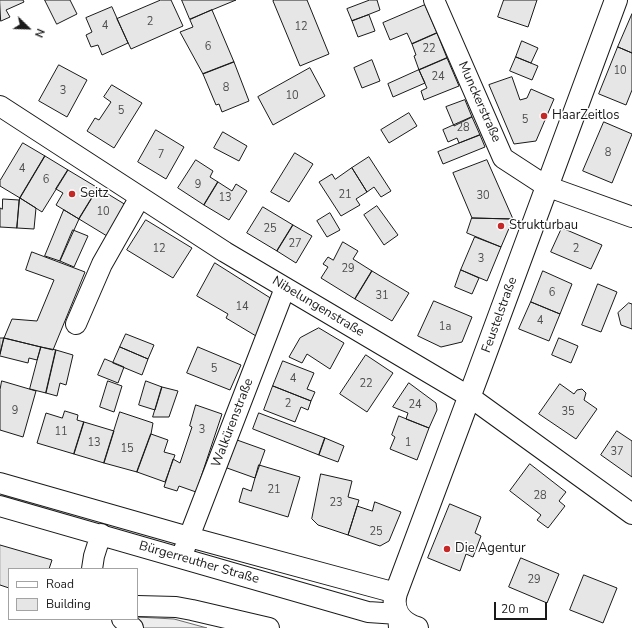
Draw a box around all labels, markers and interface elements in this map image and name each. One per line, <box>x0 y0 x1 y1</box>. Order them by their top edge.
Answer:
north arrow <box>8 8 48 48</box>
house number: 2 <box>147 15 153 29</box>
house number: 4 <box>102 19 108 33</box>
house number: 12 <box>294 20 308 34</box>
text: N <box>31 26 48 40</box>
house number: 6 <box>205 40 211 54</box>
house number: 22 <box>422 42 436 56</box>
street label: Munckerstraße <box>454 59 504 145</box>
house number: 10 <box>613 64 627 78</box>
house number: 24 <box>431 70 445 84</box>
house number: 8 <box>223 81 229 95</box>
house number: 3 <box>60 84 66 98</box>
house number: 10 <box>285 89 299 103</box>
house number: 5 <box>118 104 124 118</box>
place label: HaarZeitlos <box>552 108 620 124</box>
marker: HaarZeitlos <box>539 111 549 121</box>
house number: 5 <box>522 113 528 127</box>
house number: 28 <box>456 121 470 135</box>
house number: 8 <box>605 146 611 160</box>
house number: 7 <box>158 148 164 162</box>
house number: 4 <box>19 162 25 176</box>
house number: 6 <box>43 173 49 187</box>
house number: 9 <box>195 178 201 192</box>
place label: Seitz <box>80 186 109 202</box>
house number: 21 <box>338 188 352 202</box>
marker: Seitz <box>67 189 77 199</box>
house number: 30 <box>476 189 490 203</box>
house number: 13 <box>218 191 232 205</box>
house number: 10 <box>96 205 110 219</box>
place label: Strukturbau <box>509 218 578 234</box>
marker: Strukturbau <box>496 221 506 231</box>
house number: 25 <box>263 222 277 236</box>
house number: 27 <box>288 237 302 251</box>
house number: 12 <box>152 242 166 256</box>
house number: 2 <box>573 242 579 256</box>
house number: 3 <box>478 252 484 266</box>
house number: 29 <box>341 262 355 276</box>
street label: Nibelungenstraße <box>269 273 367 341</box>
street label: Feustelstraße <box>479 275 521 355</box>
house number: 6 <box>549 286 555 300</box>
house number: 31 <box>375 289 389 303</box>
house number: 14 <box>235 300 249 314</box>
house number: 4 <box>537 314 543 328</box>
house number: 1a <box>439 320 451 334</box>
house number: 5 <box>211 362 217 376</box>
house number: 4 <box>290 372 296 386</box>
street label: Walkürenstraße <box>209 376 257 470</box>
house number: 22 <box>359 377 373 391</box>
house number: 2 <box>285 397 291 411</box>
house number: 24 <box>408 398 422 412</box>
house number: 9 <box>12 404 18 418</box>
house number: 35 <box>561 405 575 419</box>
house number: 3 <box>199 423 205 437</box>
house number: 11 <box>54 425 68 439</box>
house number: 13 <box>87 436 101 450</box>
house number: 1 <box>405 436 411 450</box>
house number: 15 <box>120 442 134 456</box>
house number: 37 <box>610 445 624 459</box>
house number: 21 <box>267 483 281 497</box>
house number: 28 <box>533 489 547 503</box>
house number: 23 <box>329 496 343 510</box>
house number: 25 <box>369 525 383 539</box>
street label: Bürgerreuther Straße <box>137 538 261 588</box>
place label: Die Agentur <box>455 541 526 557</box>
marker: Die Agentur <box>442 544 452 554</box>
legend <box>8 568 138 620</box>
house number: 29 <box>527 573 541 587</box>
text: Road <box>46 576 74 592</box>
scale bar <box>496 594 549 620</box>
text: Building <box>46 596 91 612</box>
text: 20 m <box>501 601 529 617</box>

